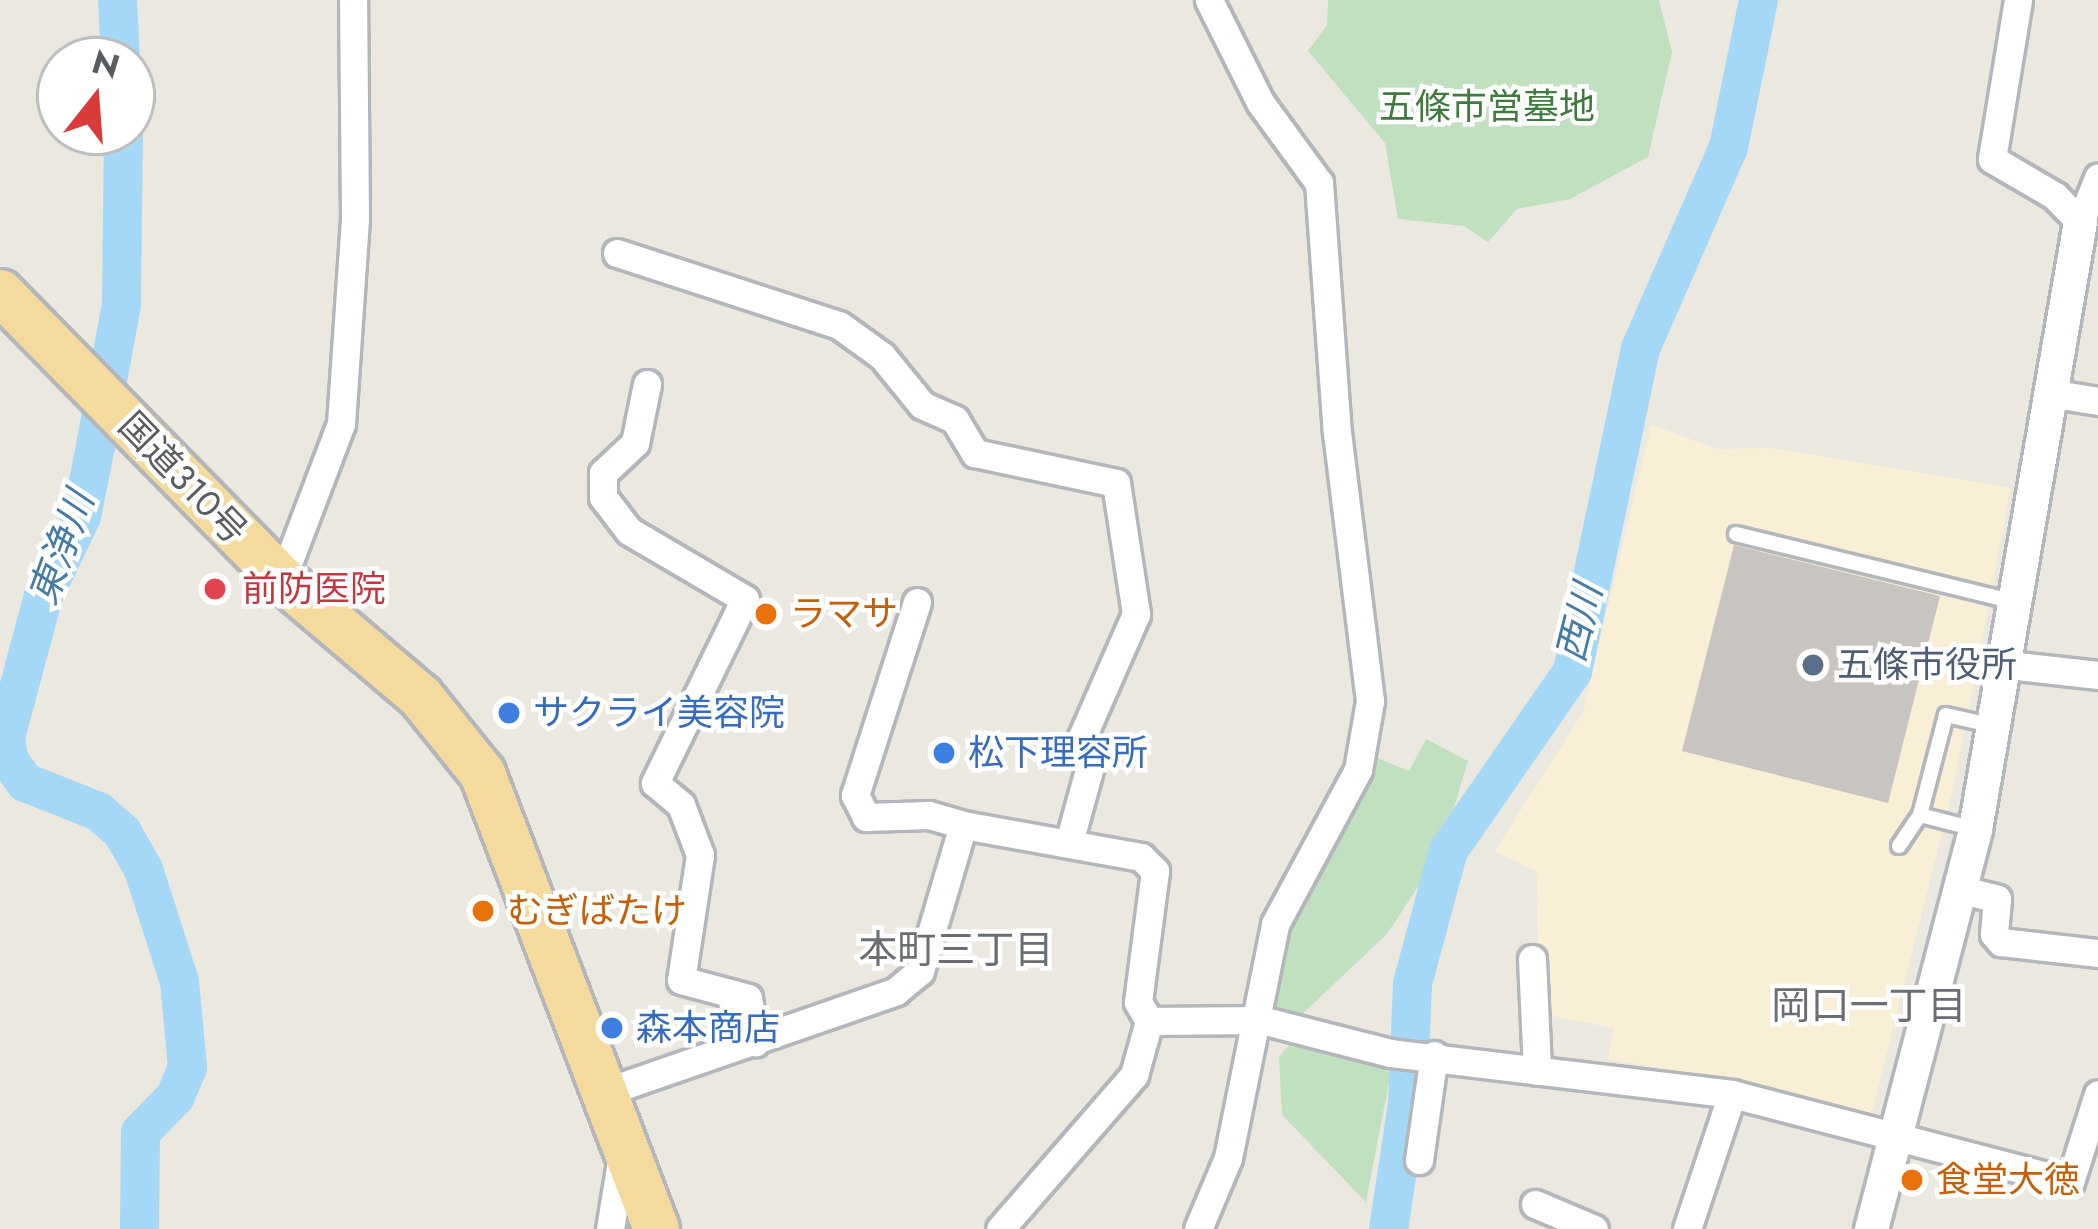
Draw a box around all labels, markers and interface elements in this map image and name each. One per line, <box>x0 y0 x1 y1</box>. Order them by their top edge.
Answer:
north arrow <box>36 36 156 156</box>
text: N <box>86 38 125 90</box>
park label: 五條市営墓地 <box>1379 85 1595 129</box>
street label: 国道310号 <box>110 403 256 553</box>
water label: 東浄川 <box>20 485 104 611</box>
place label: 前防医院 <box>242 567 386 611</box>
marker: 前防医院 <box>199 573 231 605</box>
water label: 西川 <box>1548 579 1612 667</box>
place label: ラマサ <box>790 592 898 636</box>
marker: ラマサ <box>753 601 779 627</box>
place label: 五條市役所 <box>1837 643 2017 687</box>
marker: 五條市役所 <box>1800 652 1826 678</box>
place label: サクライ美容院 <box>533 691 785 735</box>
marker: サクライ美容院 <box>496 700 522 726</box>
place label: 松下理容所 <box>968 731 1148 775</box>
marker: 松下理容所 <box>931 740 957 766</box>
place label: むぎばたけ <box>507 889 687 933</box>
marker: むぎばたけ <box>470 898 496 924</box>
district label: 本町三丁目 <box>859 927 1053 973</box>
district label: 岡口一丁目 <box>1772 983 1966 1029</box>
place label: 森本商店 <box>636 1006 780 1050</box>
marker: 森本商店 <box>599 1015 625 1041</box>
place label: 食堂大徳 <box>1936 1158 2080 1202</box>
marker: 食堂大徳 <box>1899 1167 1925 1193</box>

